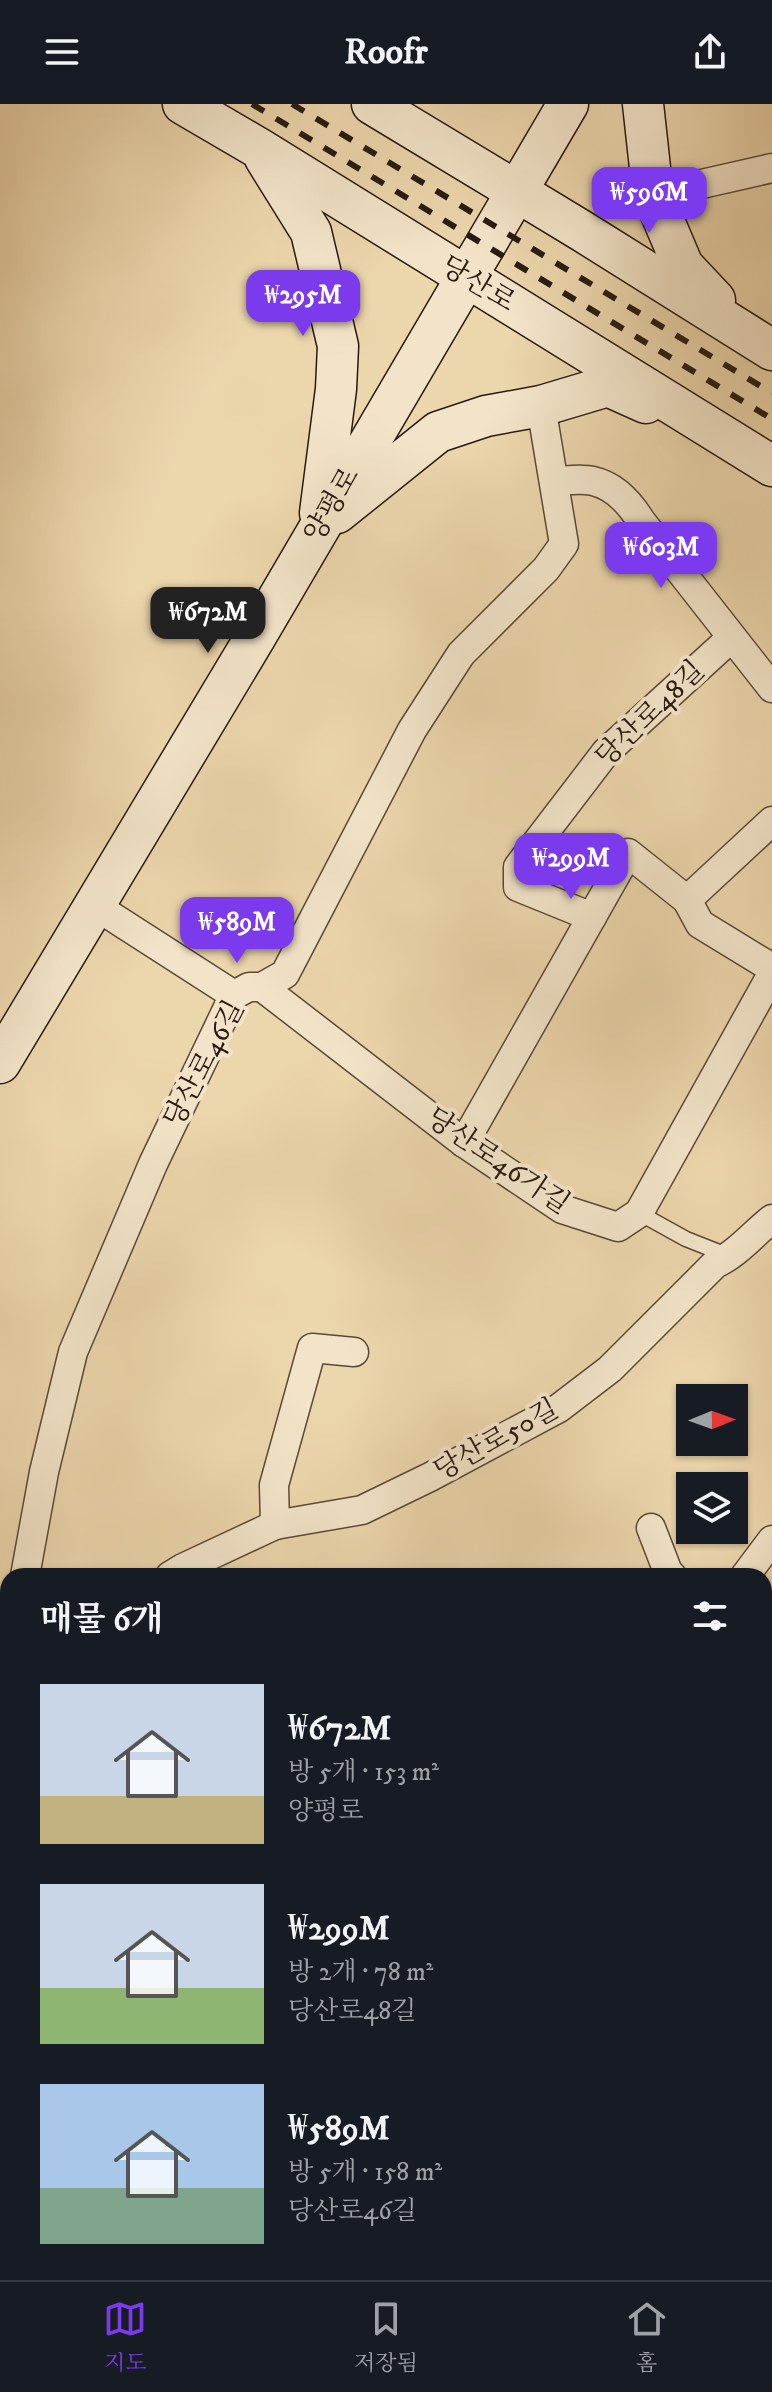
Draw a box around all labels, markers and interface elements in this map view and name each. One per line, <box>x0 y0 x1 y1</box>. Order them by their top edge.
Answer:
icon: menu <box>40 30 84 74</box>
text: Roofr <box>344 30 428 75</box>
icon: share <box>688 30 732 74</box>
pin: ₩596M <box>593 167 705 235</box>
text: ₩596M <box>610 176 688 209</box>
street label: 당산로 <box>434 248 522 320</box>
pin: ₩295M <box>247 270 359 338</box>
text: ₩295M <box>264 279 342 312</box>
street label: 양평로 <box>297 461 367 549</box>
pin: ₩603M <box>605 522 717 590</box>
text: ₩603M <box>623 531 699 564</box>
pin: ₩672M <box>152 587 264 655</box>
text: ₩672M <box>168 596 248 629</box>
street label: 당산로48길 <box>588 653 712 775</box>
pin: ₩299M <box>515 833 627 901</box>
text: ₩299M <box>532 842 610 875</box>
pin: ₩589M <box>181 897 293 965</box>
text: ₩589M <box>198 906 276 939</box>
street label: 당산로46길 <box>156 994 252 1134</box>
street label: 당산로46가길 <box>419 1100 577 1222</box>
north arrow <box>676 1384 748 1456</box>
map controls <box>676 1384 748 1544</box>
street label: 당산로50길 <box>428 1391 564 1489</box>
button: layers <box>676 1472 748 1544</box>
icon: filters <box>688 1594 732 1638</box>
text: 매물 6개 <box>40 1599 164 1641</box>
text: ₩672M <box>288 1708 391 1750</box>
icon: home <box>104 1716 200 1812</box>
text: 방 5개 · 153 m² <box>288 1756 439 1789</box>
text: 양평로 <box>288 1795 363 1828</box>
text: ₩299M <box>288 1908 390 1950</box>
icon: home <box>104 1916 200 2012</box>
text: 방 2개 · 78 m² <box>288 1956 433 1989</box>
text: 당산로48길 <box>288 1995 416 2028</box>
text: ₩589M <box>288 2108 390 2150</box>
icon: home <box>104 2116 200 2212</box>
text: 방 5개 · 158 m² <box>288 2156 442 2189</box>
text: 당산로46길 <box>288 2195 417 2228</box>
tab: 지도 <box>103 2297 147 2377</box>
tab: 저장됨 <box>354 2297 418 2377</box>
tab: 홈 <box>625 2297 669 2377</box>

